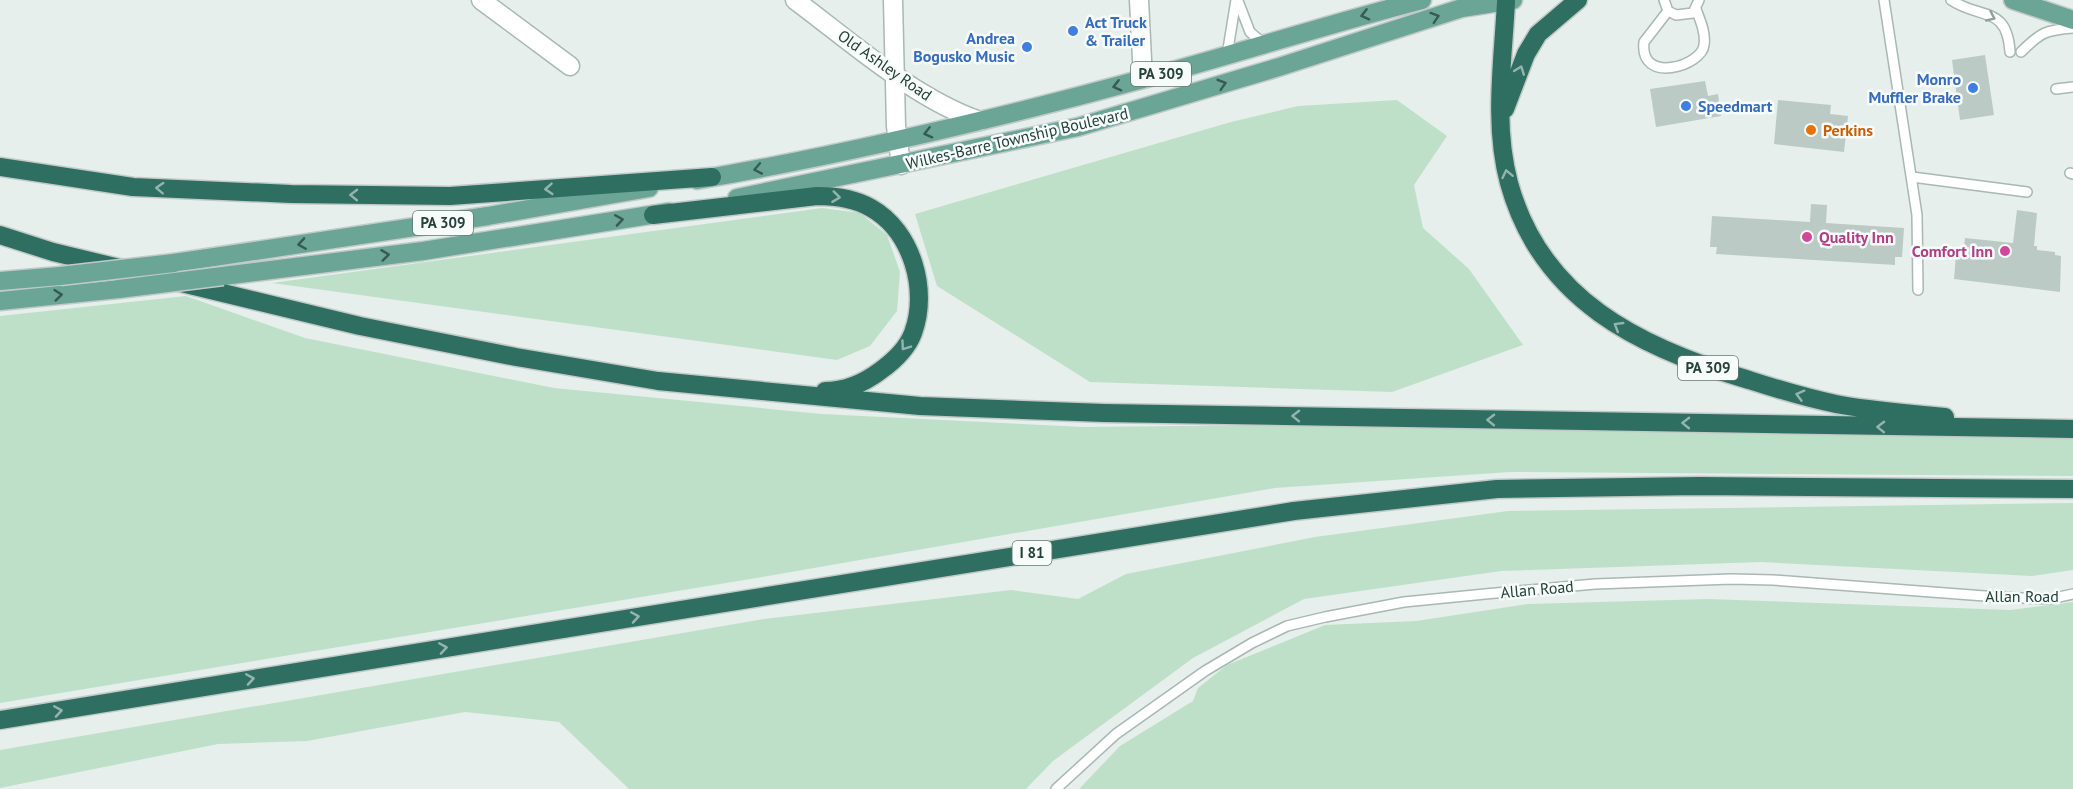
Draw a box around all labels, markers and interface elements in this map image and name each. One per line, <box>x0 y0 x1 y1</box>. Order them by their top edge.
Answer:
one-way arrow <box>1360 7 1370 20</box>
one-way arrow <box>1985 9 1996 21</box>
place label: Act Truck & Trailer <box>1085 12 1147 50</box>
one-way arrow <box>1429 12 1439 24</box>
marker: Act Truck & Trailer <box>1066 24 1080 38</box>
street label: Old Ashley Road <box>834 25 936 105</box>
place label: Andrea Bogusko Music <box>913 28 1015 66</box>
marker: Andrea Bogusko Music <box>1020 40 1034 54</box>
road number: PA 309 <box>1131 62 1191 86</box>
one-way arrow <box>1513 65 1525 76</box>
place label: Monro Muffler Brake <box>1868 69 1961 107</box>
one-way arrow <box>1112 79 1123 91</box>
one-way arrow <box>1216 79 1227 91</box>
marker: Monro Muffler Brake <box>1966 81 1980 95</box>
place label: Speedmart <box>1698 96 1773 116</box>
marker: Speedmart <box>1679 99 1693 113</box>
street label: Wilkes-Barre Township Boulevard <box>904 103 1130 173</box>
place label: Perkins <box>1823 120 1873 140</box>
marker: Perkins <box>1804 123 1818 137</box>
one-way arrow <box>923 126 933 139</box>
one-way arrow <box>754 162 764 175</box>
one-way arrow <box>1501 169 1514 179</box>
one-way arrow <box>155 181 164 194</box>
one-way arrow <box>545 182 554 195</box>
one-way arrow <box>350 189 359 201</box>
one-way arrow <box>831 191 840 203</box>
road number: PA 309 <box>413 211 473 235</box>
one-way arrow <box>615 215 624 227</box>
place label: Quality Inn <box>1819 227 1894 247</box>
marker: Quality Inn <box>1800 230 1814 244</box>
one-way arrow <box>298 238 307 250</box>
place label: Comfort Inn <box>1912 241 1993 261</box>
marker: Comfort Inn <box>1998 244 2012 258</box>
one-way arrow <box>380 250 390 262</box>
one-way arrow <box>54 289 63 302</box>
one-way arrow <box>1614 322 1624 334</box>
one-way arrow <box>901 340 912 351</box>
road number: PA 309 <box>1678 356 1738 380</box>
one-way arrow <box>1795 389 1805 402</box>
one-way arrow <box>1292 410 1301 422</box>
one-way arrow <box>1487 413 1496 426</box>
one-way arrow <box>1682 417 1691 429</box>
one-way arrow <box>1877 420 1886 433</box>
road number: I 81 <box>1012 541 1052 565</box>
street label: Allan Road <box>1499 576 1575 602</box>
street label: Allan Road <box>1985 586 2059 606</box>
one-way arrow <box>630 611 640 624</box>
one-way arrow <box>437 642 447 655</box>
one-way arrow <box>246 674 255 686</box>
one-way arrow <box>53 705 62 717</box>

